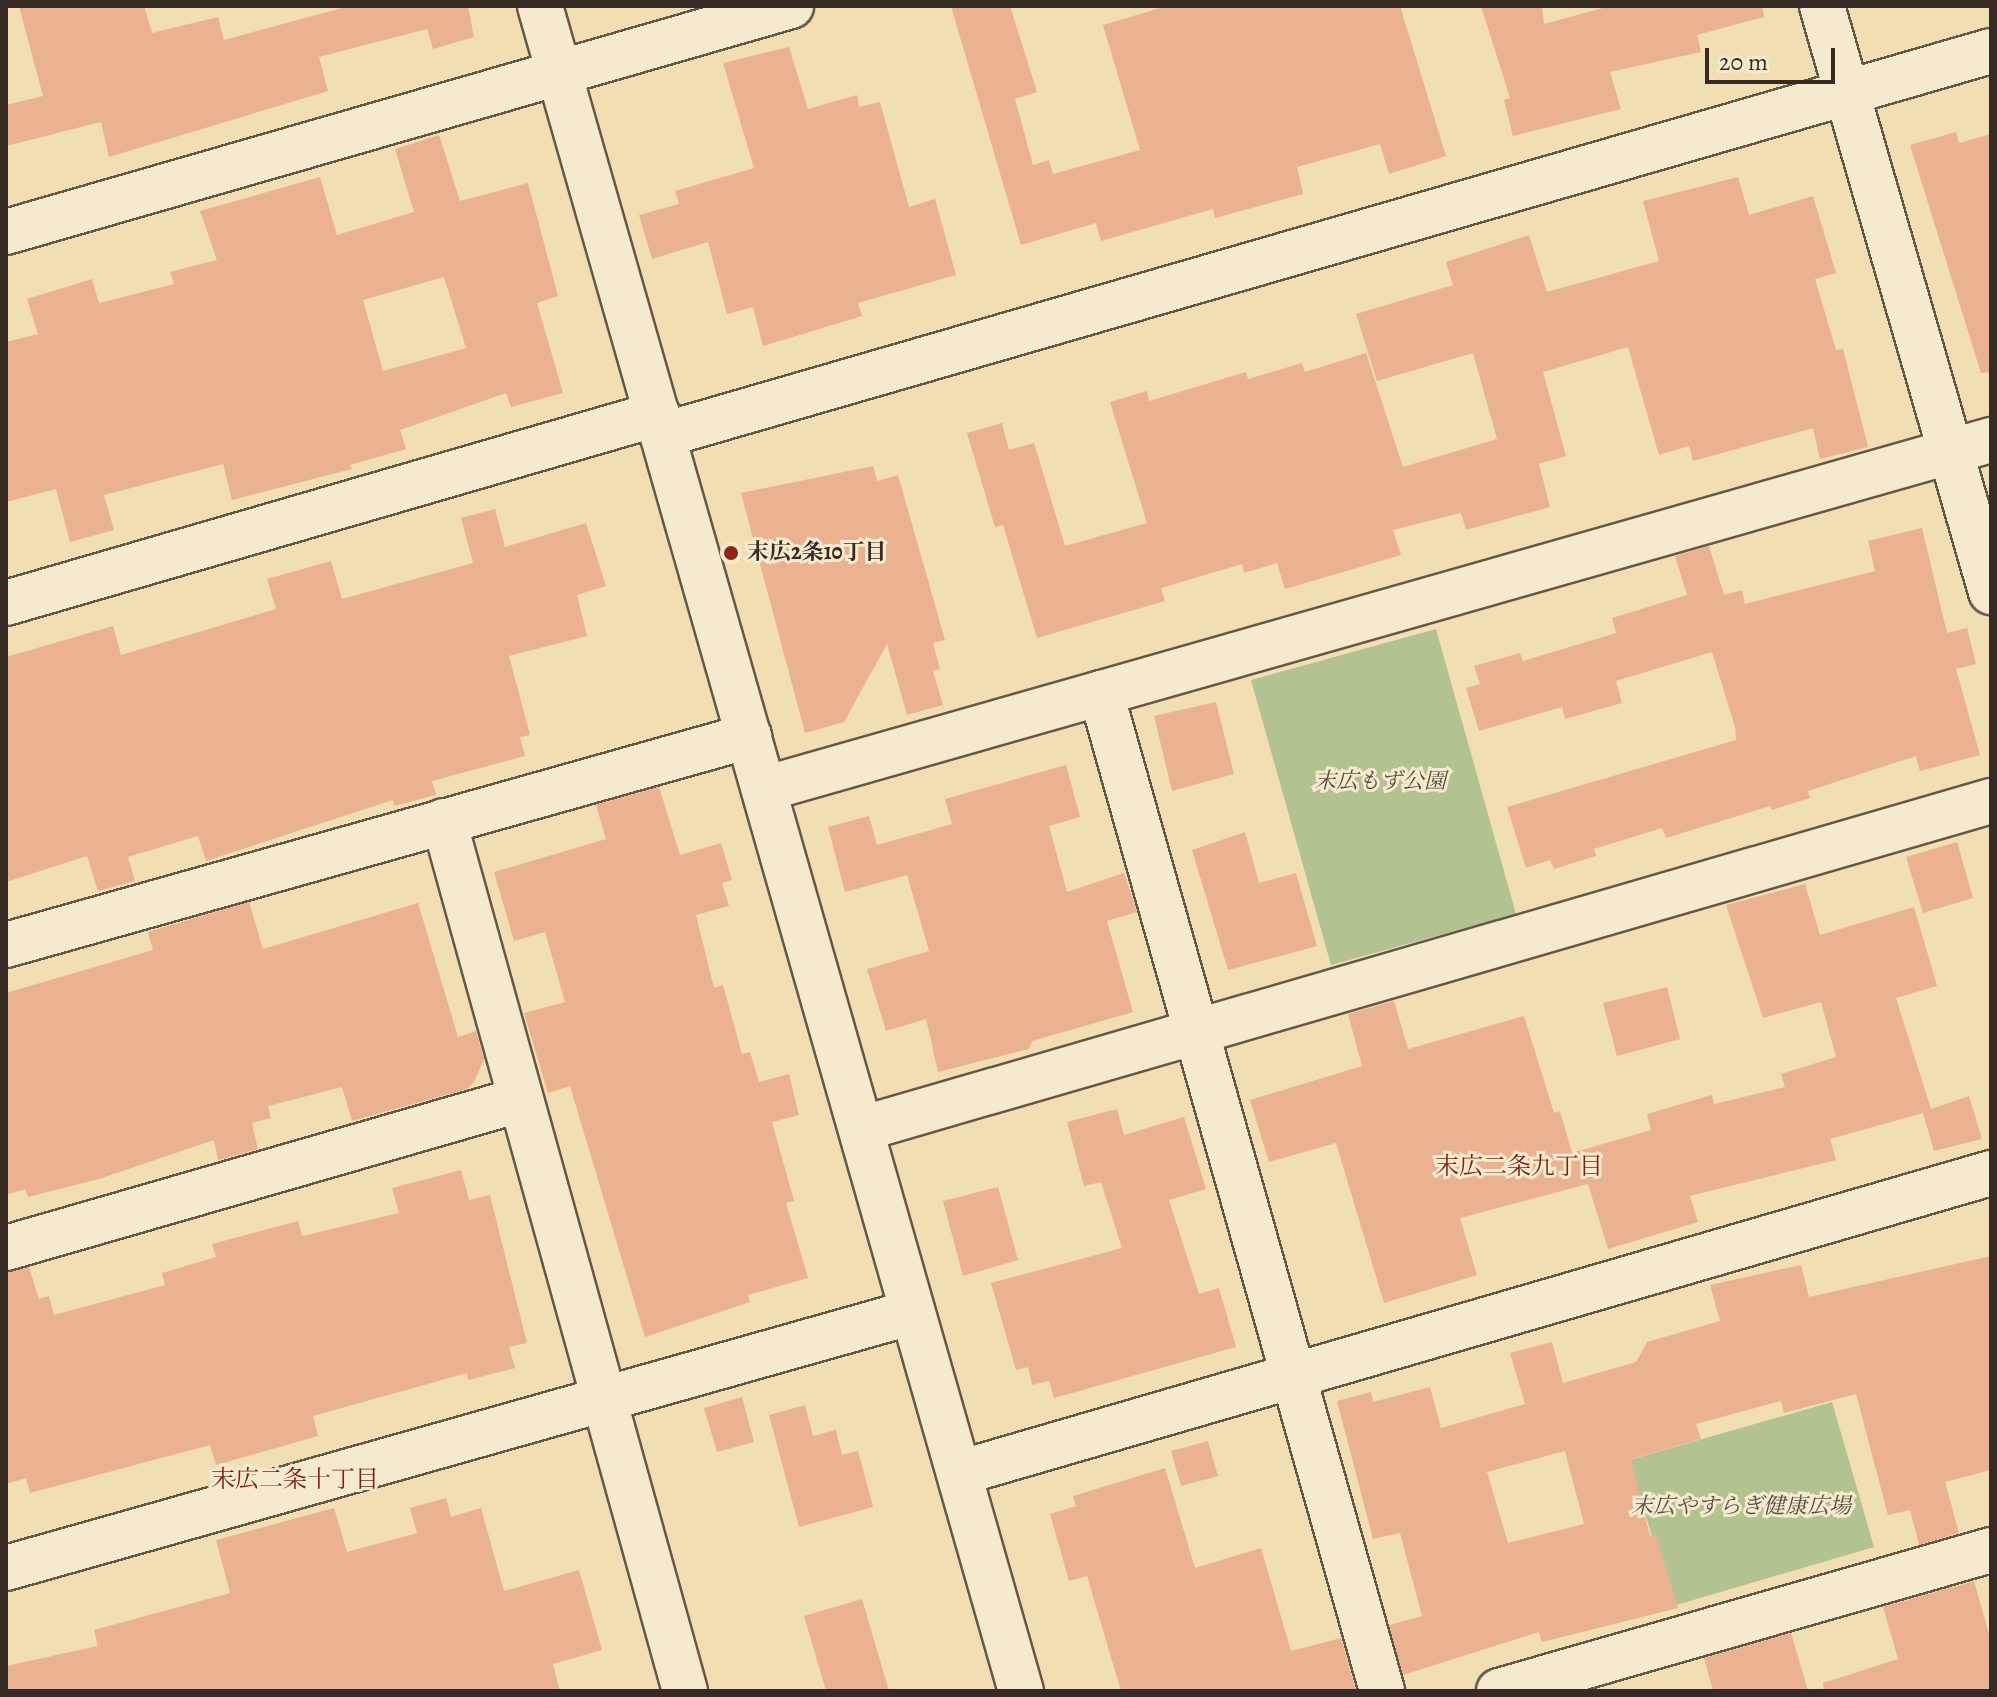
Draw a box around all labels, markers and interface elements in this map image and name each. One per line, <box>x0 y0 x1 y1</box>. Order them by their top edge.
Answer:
scale bar <box>1709 32 1839 82</box>
text: 20 m <box>1719 46 1768 78</box>
place label: 末広2条10丁目 <box>747 540 887 566</box>
marker: 末広2条10丁目 <box>722 544 740 562</box>
park label: 末広もず公園 <box>1314 769 1446 795</box>
district label: 末広二条九丁目 <box>1435 1153 1603 1181</box>
district label: 末広二条十丁目 <box>211 1466 379 1494</box>
park label: 末広やすらぎ健康広場 <box>1631 1494 1851 1520</box>

